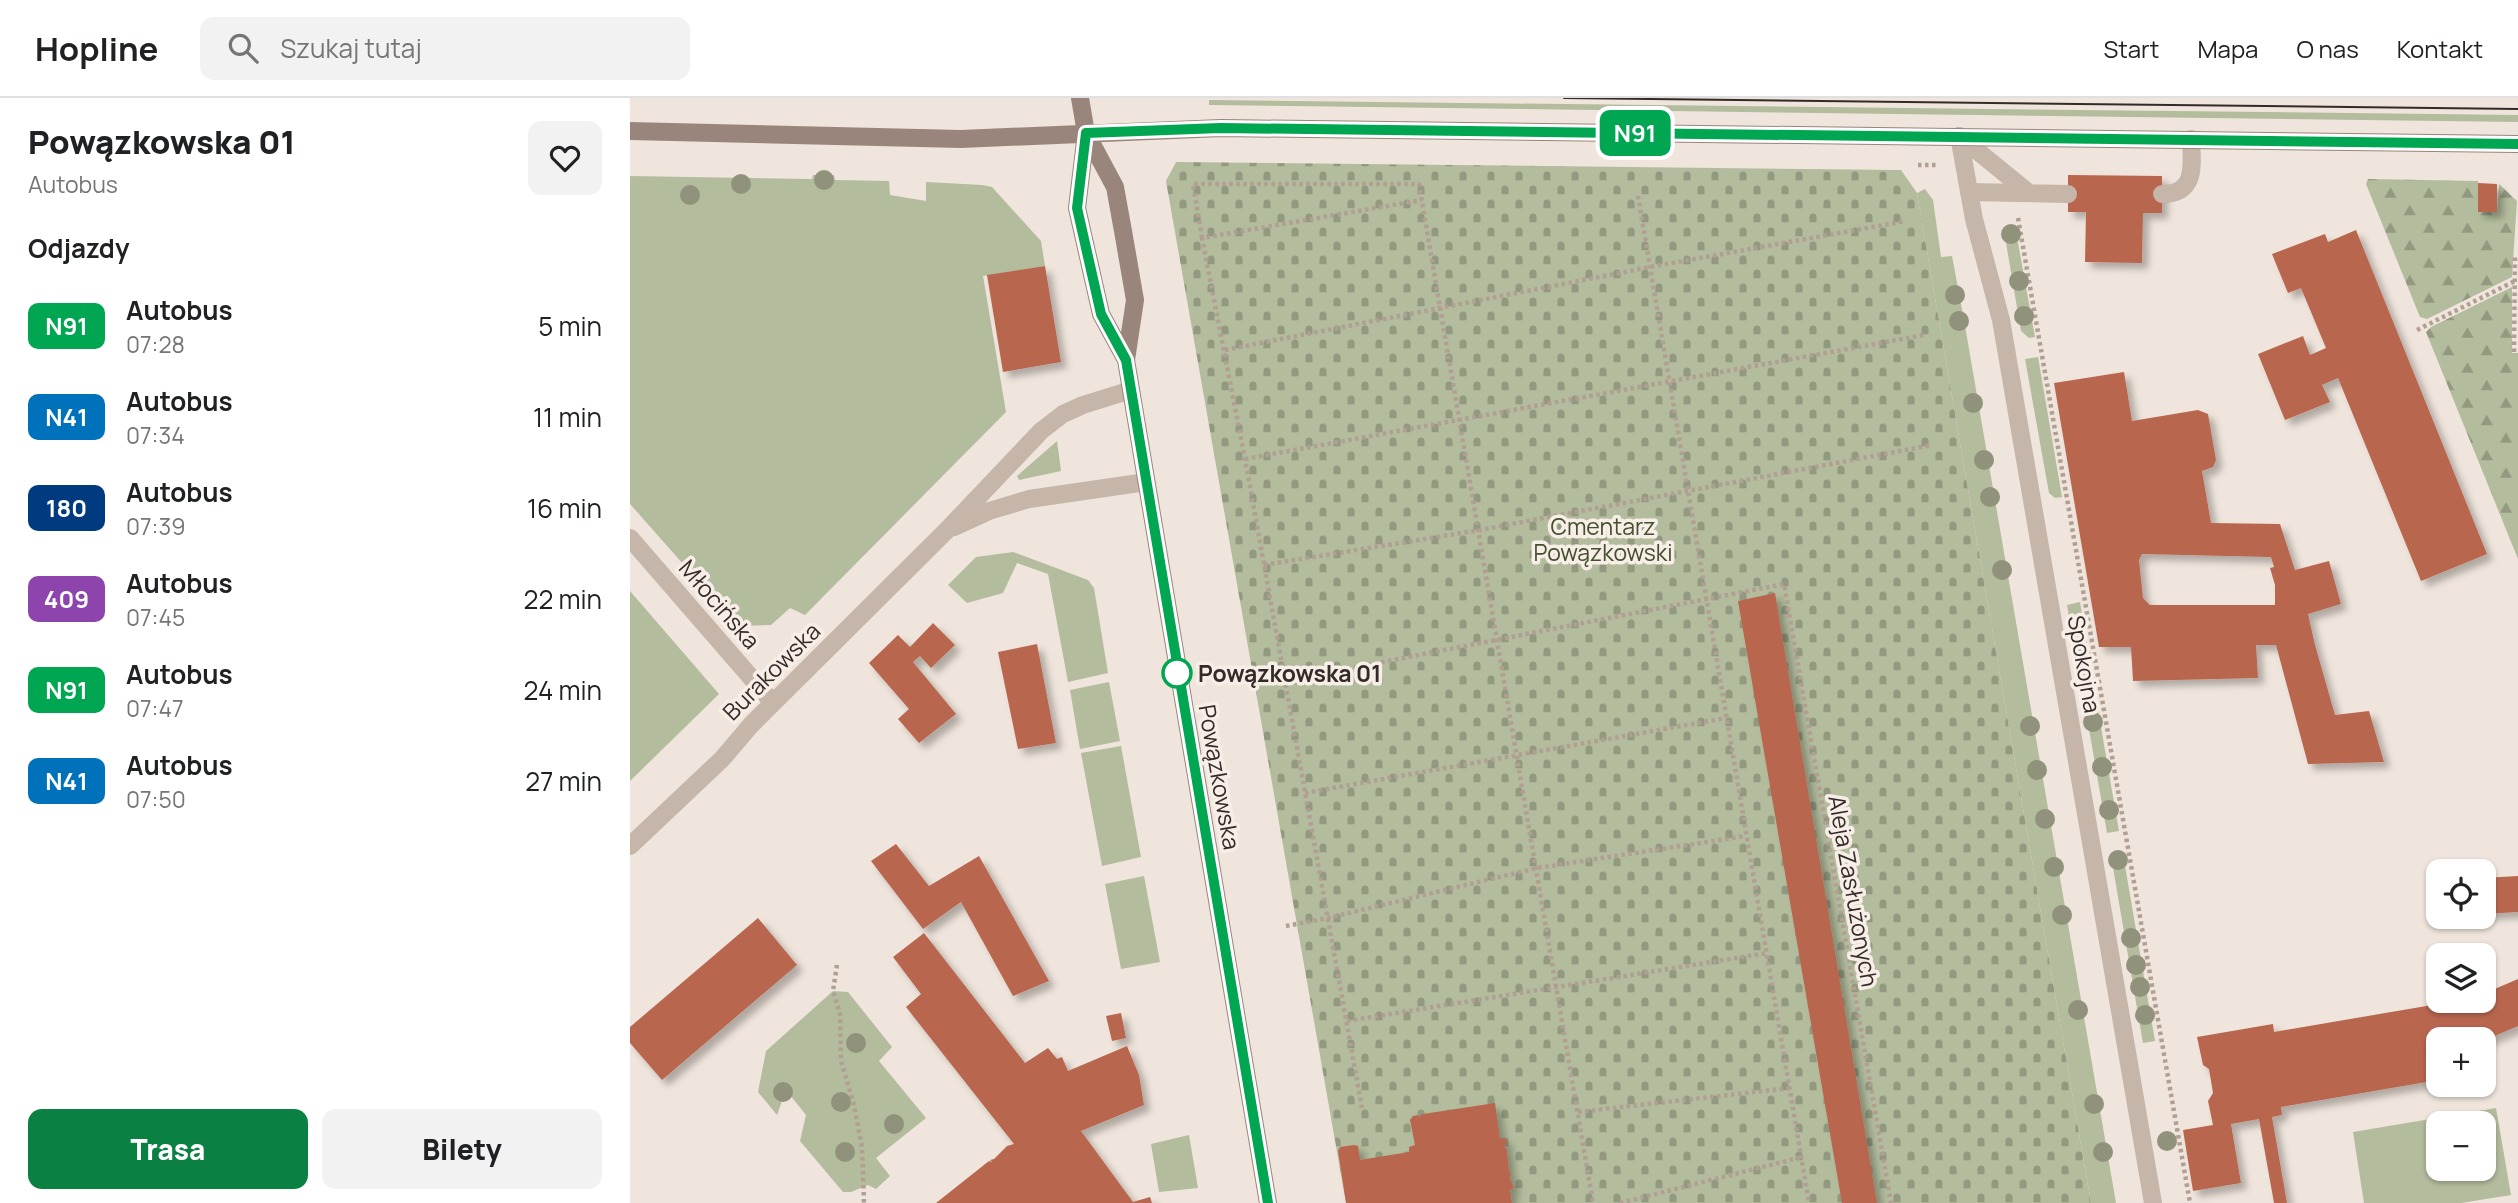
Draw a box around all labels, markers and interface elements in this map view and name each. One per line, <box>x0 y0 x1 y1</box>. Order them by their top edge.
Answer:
search box <box>200 17 690 80</box>
text: Hopline <box>35 26 158 71</box>
icon: search <box>224 29 262 67</box>
text: Szukaj tutaj <box>280 30 422 66</box>
text: Start <box>2103 32 2159 65</box>
text: Mapa <box>2197 32 2258 65</box>
text: O nas <box>2296 32 2359 65</box>
text: Kontakt <box>2397 32 2483 65</box>
line badge: N91 <box>1595 110 1675 156</box>
text: N91 <box>1614 116 1656 149</box>
text: Powązkowska 01 <box>28 119 295 164</box>
button: heart <box>528 121 602 195</box>
text: Autobus <box>28 168 118 200</box>
text: Odjazdy <box>28 230 129 266</box>
text: Autobus <box>126 292 233 328</box>
text: 5 min <box>538 308 602 344</box>
text: N91 <box>45 309 88 342</box>
text: 07:28 <box>126 328 185 360</box>
text: Autobus <box>126 383 233 419</box>
text: 11 min <box>533 399 602 435</box>
text: N41 <box>45 400 88 433</box>
text: 07:34 <box>126 419 185 451</box>
text: Autobus <box>126 474 233 510</box>
text: 16 min <box>527 490 602 526</box>
text: 180 <box>46 491 87 524</box>
text: 07:39 <box>126 510 185 542</box>
park label: Cmentarz Powązkowski <box>1533 510 1673 568</box>
street label: Młocińska <box>672 552 768 656</box>
text: Autobus <box>126 565 233 601</box>
text: 22 min <box>524 581 602 617</box>
text: 409 <box>44 582 89 615</box>
text: 07:45 <box>126 601 185 633</box>
street label: Spokojna <box>2061 613 2109 715</box>
street label: Burakowska <box>715 615 827 727</box>
text: Autobus <box>126 656 233 692</box>
place label: Powązkowska 01 <box>1198 657 1381 689</box>
marker: Powązkowska 01 <box>1162 658 1192 688</box>
text: 24 min <box>524 672 602 708</box>
text: N91 <box>45 673 88 706</box>
text: 07:47 <box>126 692 184 724</box>
street label: Powązkowska <box>1192 702 1248 852</box>
text: Autobus <box>126 747 233 783</box>
text: 27 min <box>525 763 602 799</box>
text: N41 <box>45 764 88 797</box>
text: 07:50 <box>126 783 186 815</box>
street label: Aleja Zasłużonych <box>1821 793 1887 989</box>
map controls <box>2426 859 2496 1181</box>
button: locate <box>2426 859 2496 929</box>
button: layers <box>2426 943 2496 1013</box>
button: + <box>2426 1027 2496 1097</box>
button: Trasa <box>28 1109 308 1189</box>
button: Bilety <box>322 1109 602 1189</box>
button: − <box>2426 1111 2496 1181</box>

